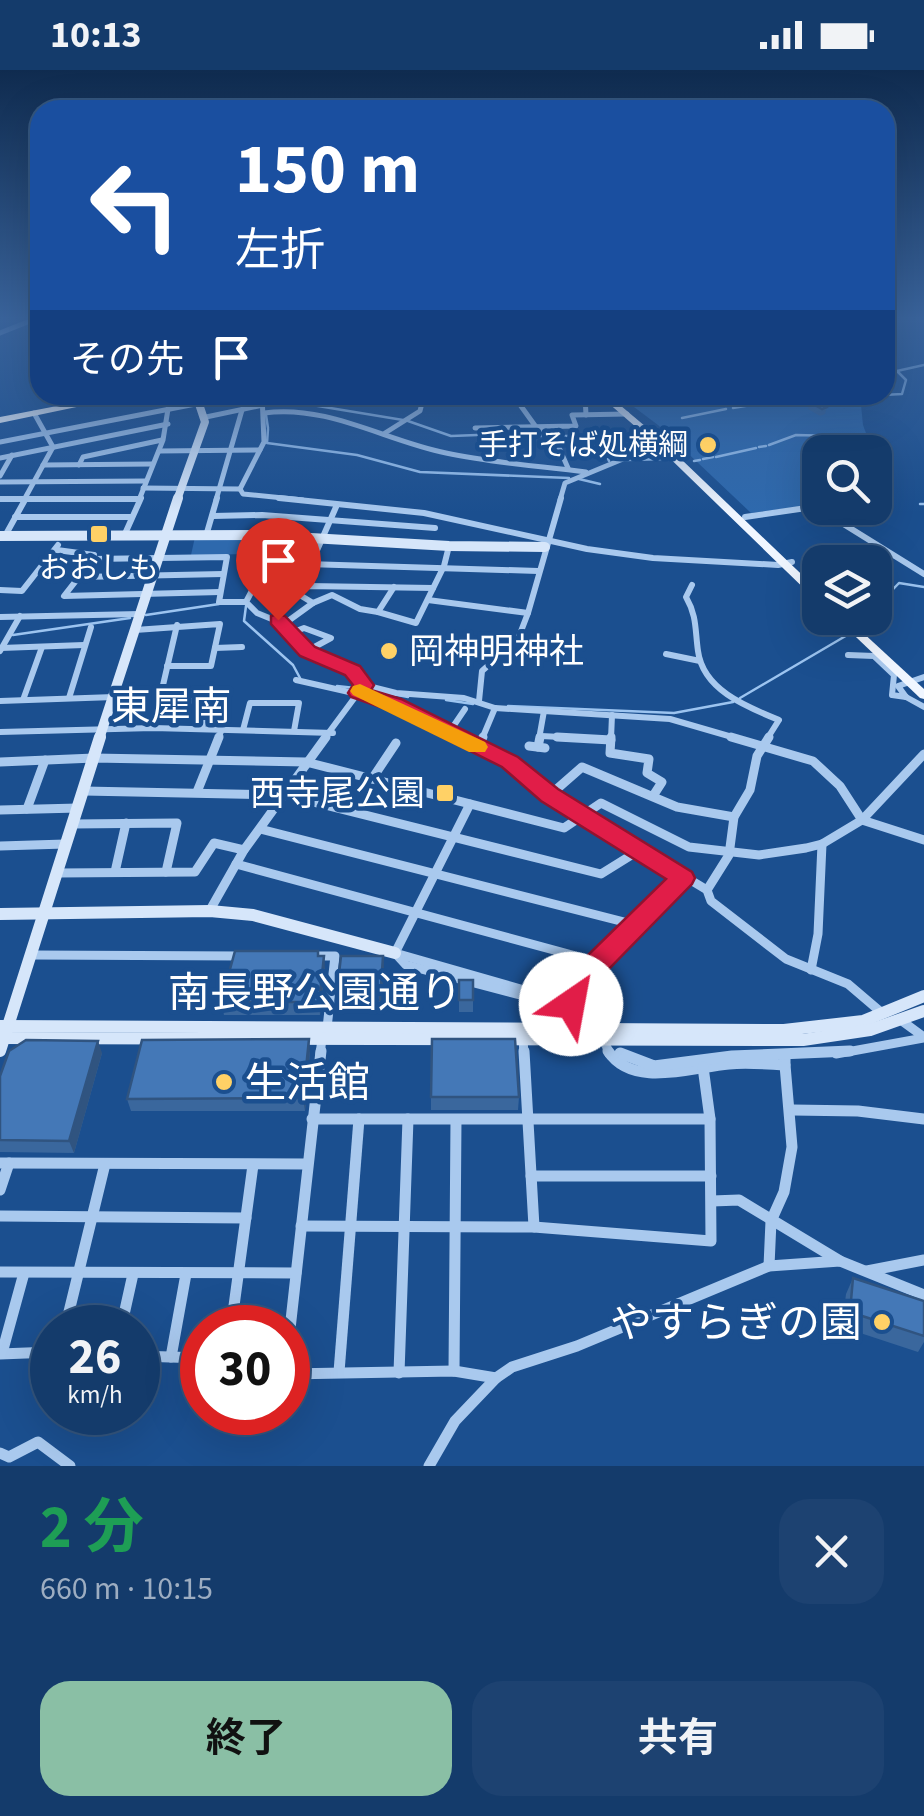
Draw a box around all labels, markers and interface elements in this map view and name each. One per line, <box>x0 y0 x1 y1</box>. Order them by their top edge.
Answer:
text: 10:13 <box>50 8 142 62</box>
text: 150 m <box>235 120 420 220</box>
icon: left <box>70 140 200 270</box>
text: 左折 <box>235 219 325 283</box>
icon: arrive <box>204 330 259 385</box>
text: その先 <box>70 333 184 387</box>
place label: 手打そば処横綱 <box>478 424 688 467</box>
marker: 手打そば処横綱 <box>697 434 719 456</box>
map controls <box>802 435 892 635</box>
button: search <box>802 435 892 525</box>
pin <box>236 518 321 621</box>
marker: おおしも <box>88 523 110 545</box>
icon: arrive <box>251 533 306 588</box>
button: layers <box>802 545 892 635</box>
place label: おおしも <box>39 547 159 590</box>
place label: 岡神明神社 <box>409 627 584 677</box>
marker: 岡神明神社 <box>378 640 400 662</box>
district label: 東犀南 <box>111 679 231 736</box>
place label: 西寺尾公園 <box>250 769 425 819</box>
marker: 西寺尾公園 <box>434 782 456 804</box>
position arrow <box>519 952 623 1056</box>
street label: 南長野公園通り <box>168 964 462 1024</box>
place label: 生活館 <box>244 1054 370 1114</box>
marker: 生活館 <box>213 1071 235 1093</box>
place label: やすらぎの園 <box>610 1294 862 1354</box>
speed limit sign: 30 <box>180 1305 310 1435</box>
marker: やすらぎの園 <box>871 1311 893 1333</box>
text: 26 <box>69 1322 121 1393</box>
text: km/h <box>67 1377 123 1413</box>
text: 2 分 <box>40 1486 144 1571</box>
button: close <box>779 1499 884 1604</box>
text: 660 m · 10:15 <box>40 1566 213 1612</box>
button: 終了 <box>40 1681 452 1796</box>
button: 共有 <box>472 1681 884 1796</box>

